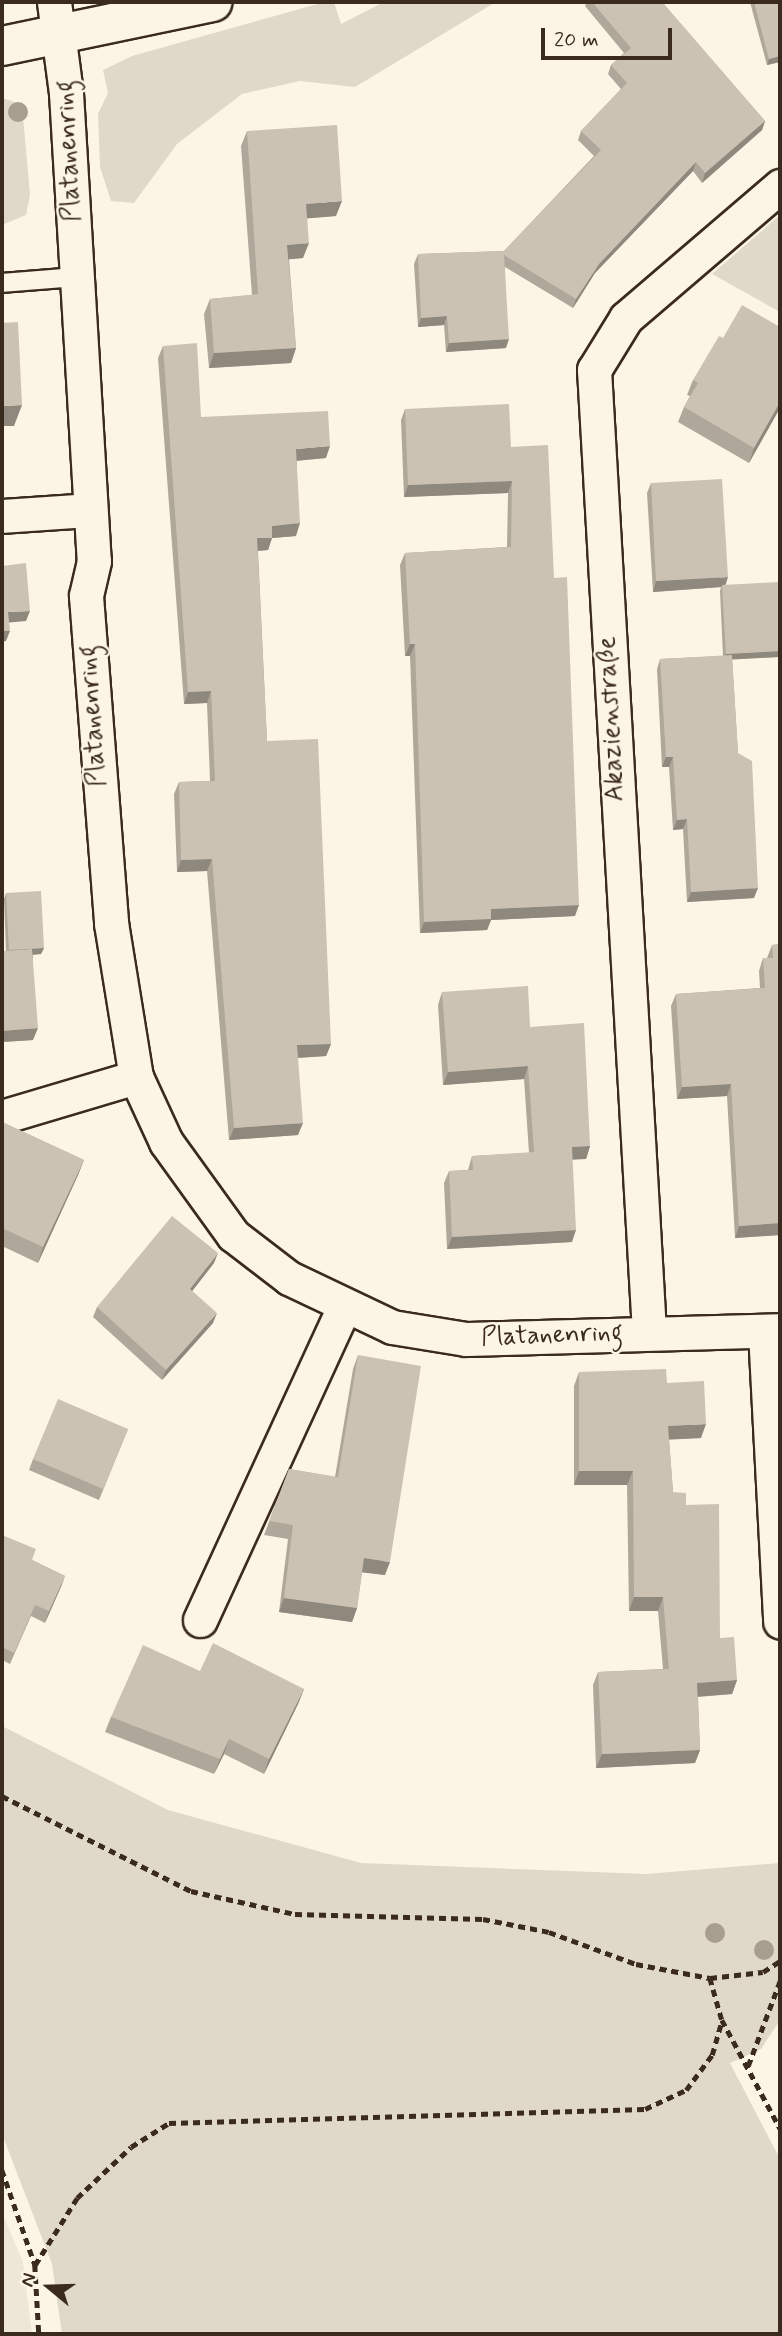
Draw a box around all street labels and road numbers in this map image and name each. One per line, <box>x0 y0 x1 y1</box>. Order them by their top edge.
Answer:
street label: Platanenring <box>51 79 89 223</box>
street label: Akazienstraße <box>592 636 632 802</box>
street label: Platanenring <box>73 644 115 788</box>
street label: Platanenring <box>481 1318 623 1354</box>

